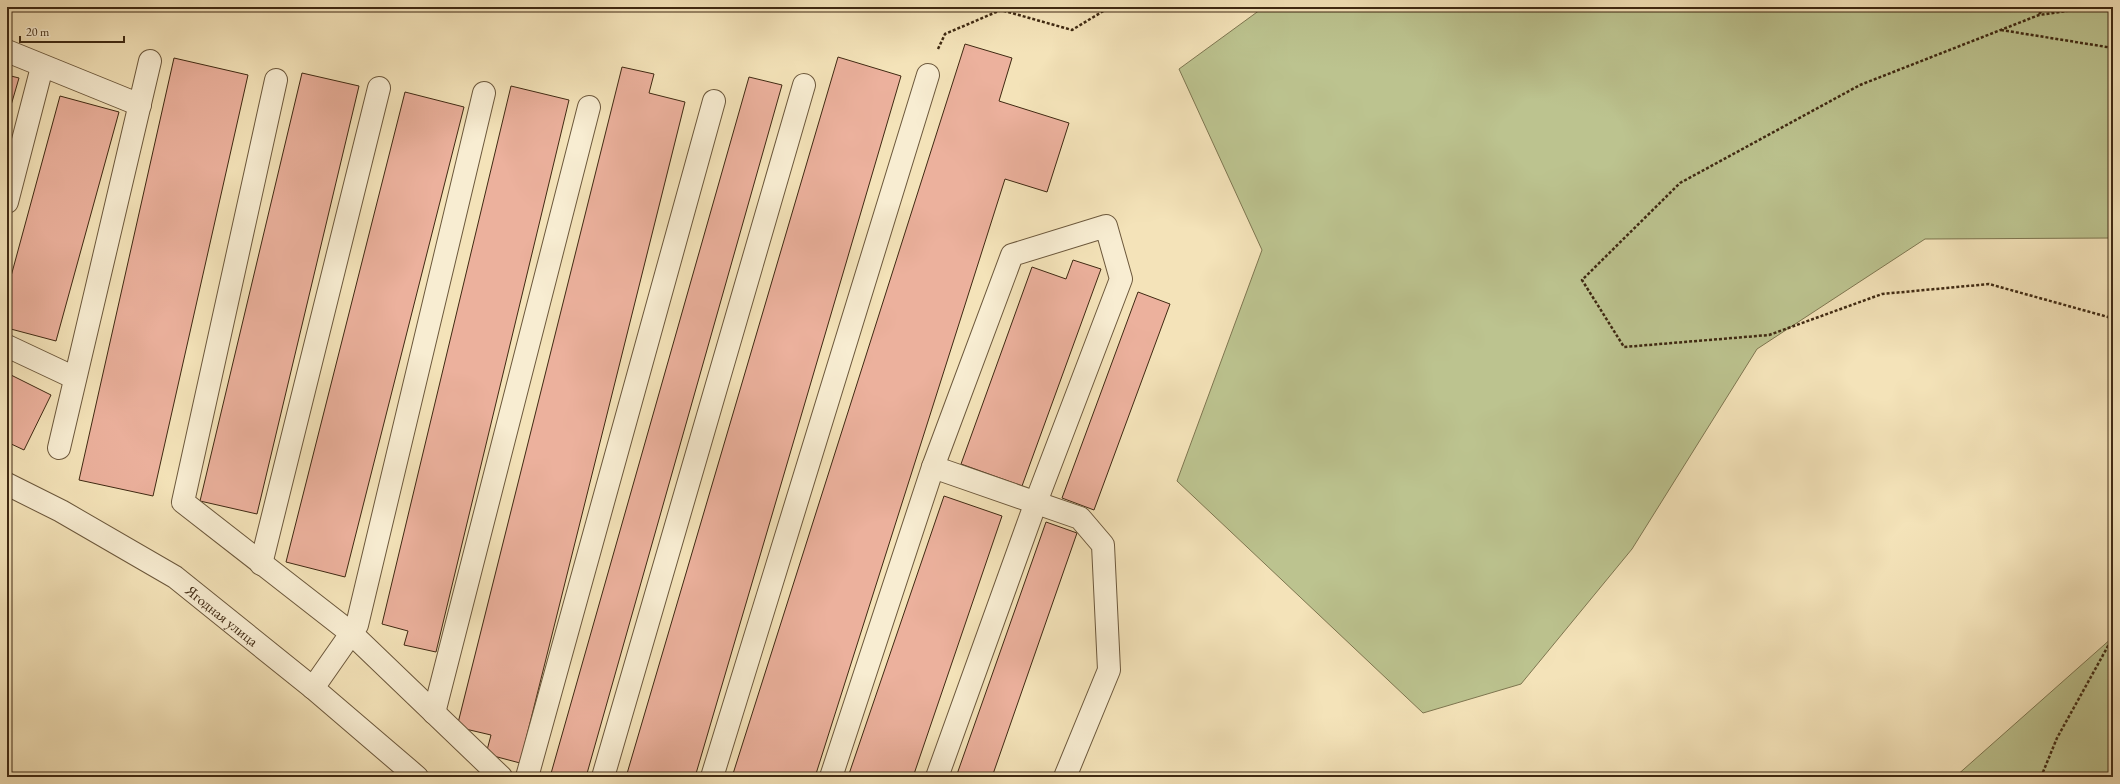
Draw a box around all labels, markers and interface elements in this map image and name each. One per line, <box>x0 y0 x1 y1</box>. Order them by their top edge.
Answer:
scale bar <box>20 18 124 44</box>
text: 20 m <box>26 24 50 40</box>
street label: Ягодная улица <box>181 580 263 650</box>

